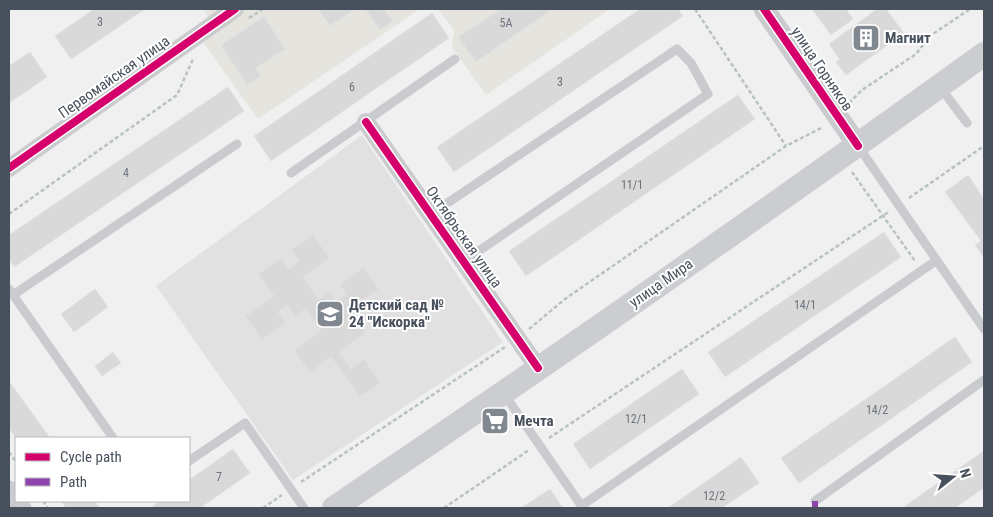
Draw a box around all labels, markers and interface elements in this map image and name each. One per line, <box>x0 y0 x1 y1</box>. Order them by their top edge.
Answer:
house number: 3 <box>97 15 103 29</box>
house number: 5А <box>500 16 513 30</box>
street label: улица Горняков <box>787 23 857 115</box>
building icon: Магнит <box>851 23 881 53</box>
place label: Магнит <box>885 29 931 47</box>
street label: Первомайская улица <box>55 32 173 122</box>
house number: 3 <box>557 75 563 89</box>
house number: 6 <box>349 80 355 94</box>
house number: 4 <box>123 166 129 180</box>
house number: 11/1 <box>621 178 643 192</box>
street label: Октябрьская улица <box>422 183 506 291</box>
street label: улица Мира <box>626 255 696 311</box>
place label: Детский сад № 24 "Искорка" <box>349 296 444 331</box>
house number: 14/1 <box>794 298 816 312</box>
school or university icon: Детский сад № 24 "Искорка" <box>315 299 345 329</box>
house number: 14/2 <box>866 403 888 417</box>
supermarket icon: Мечта <box>480 406 510 436</box>
place label: Мечта <box>514 412 554 430</box>
house number: 12/1 <box>625 412 647 426</box>
legend <box>15 437 190 502</box>
text: Cycle path <box>60 448 122 466</box>
north arrow <box>928 452 978 502</box>
text: N <box>957 467 974 480</box>
house number: 7 <box>216 470 222 484</box>
text: Path <box>60 473 87 491</box>
house number: 12/2 <box>703 489 725 503</box>

